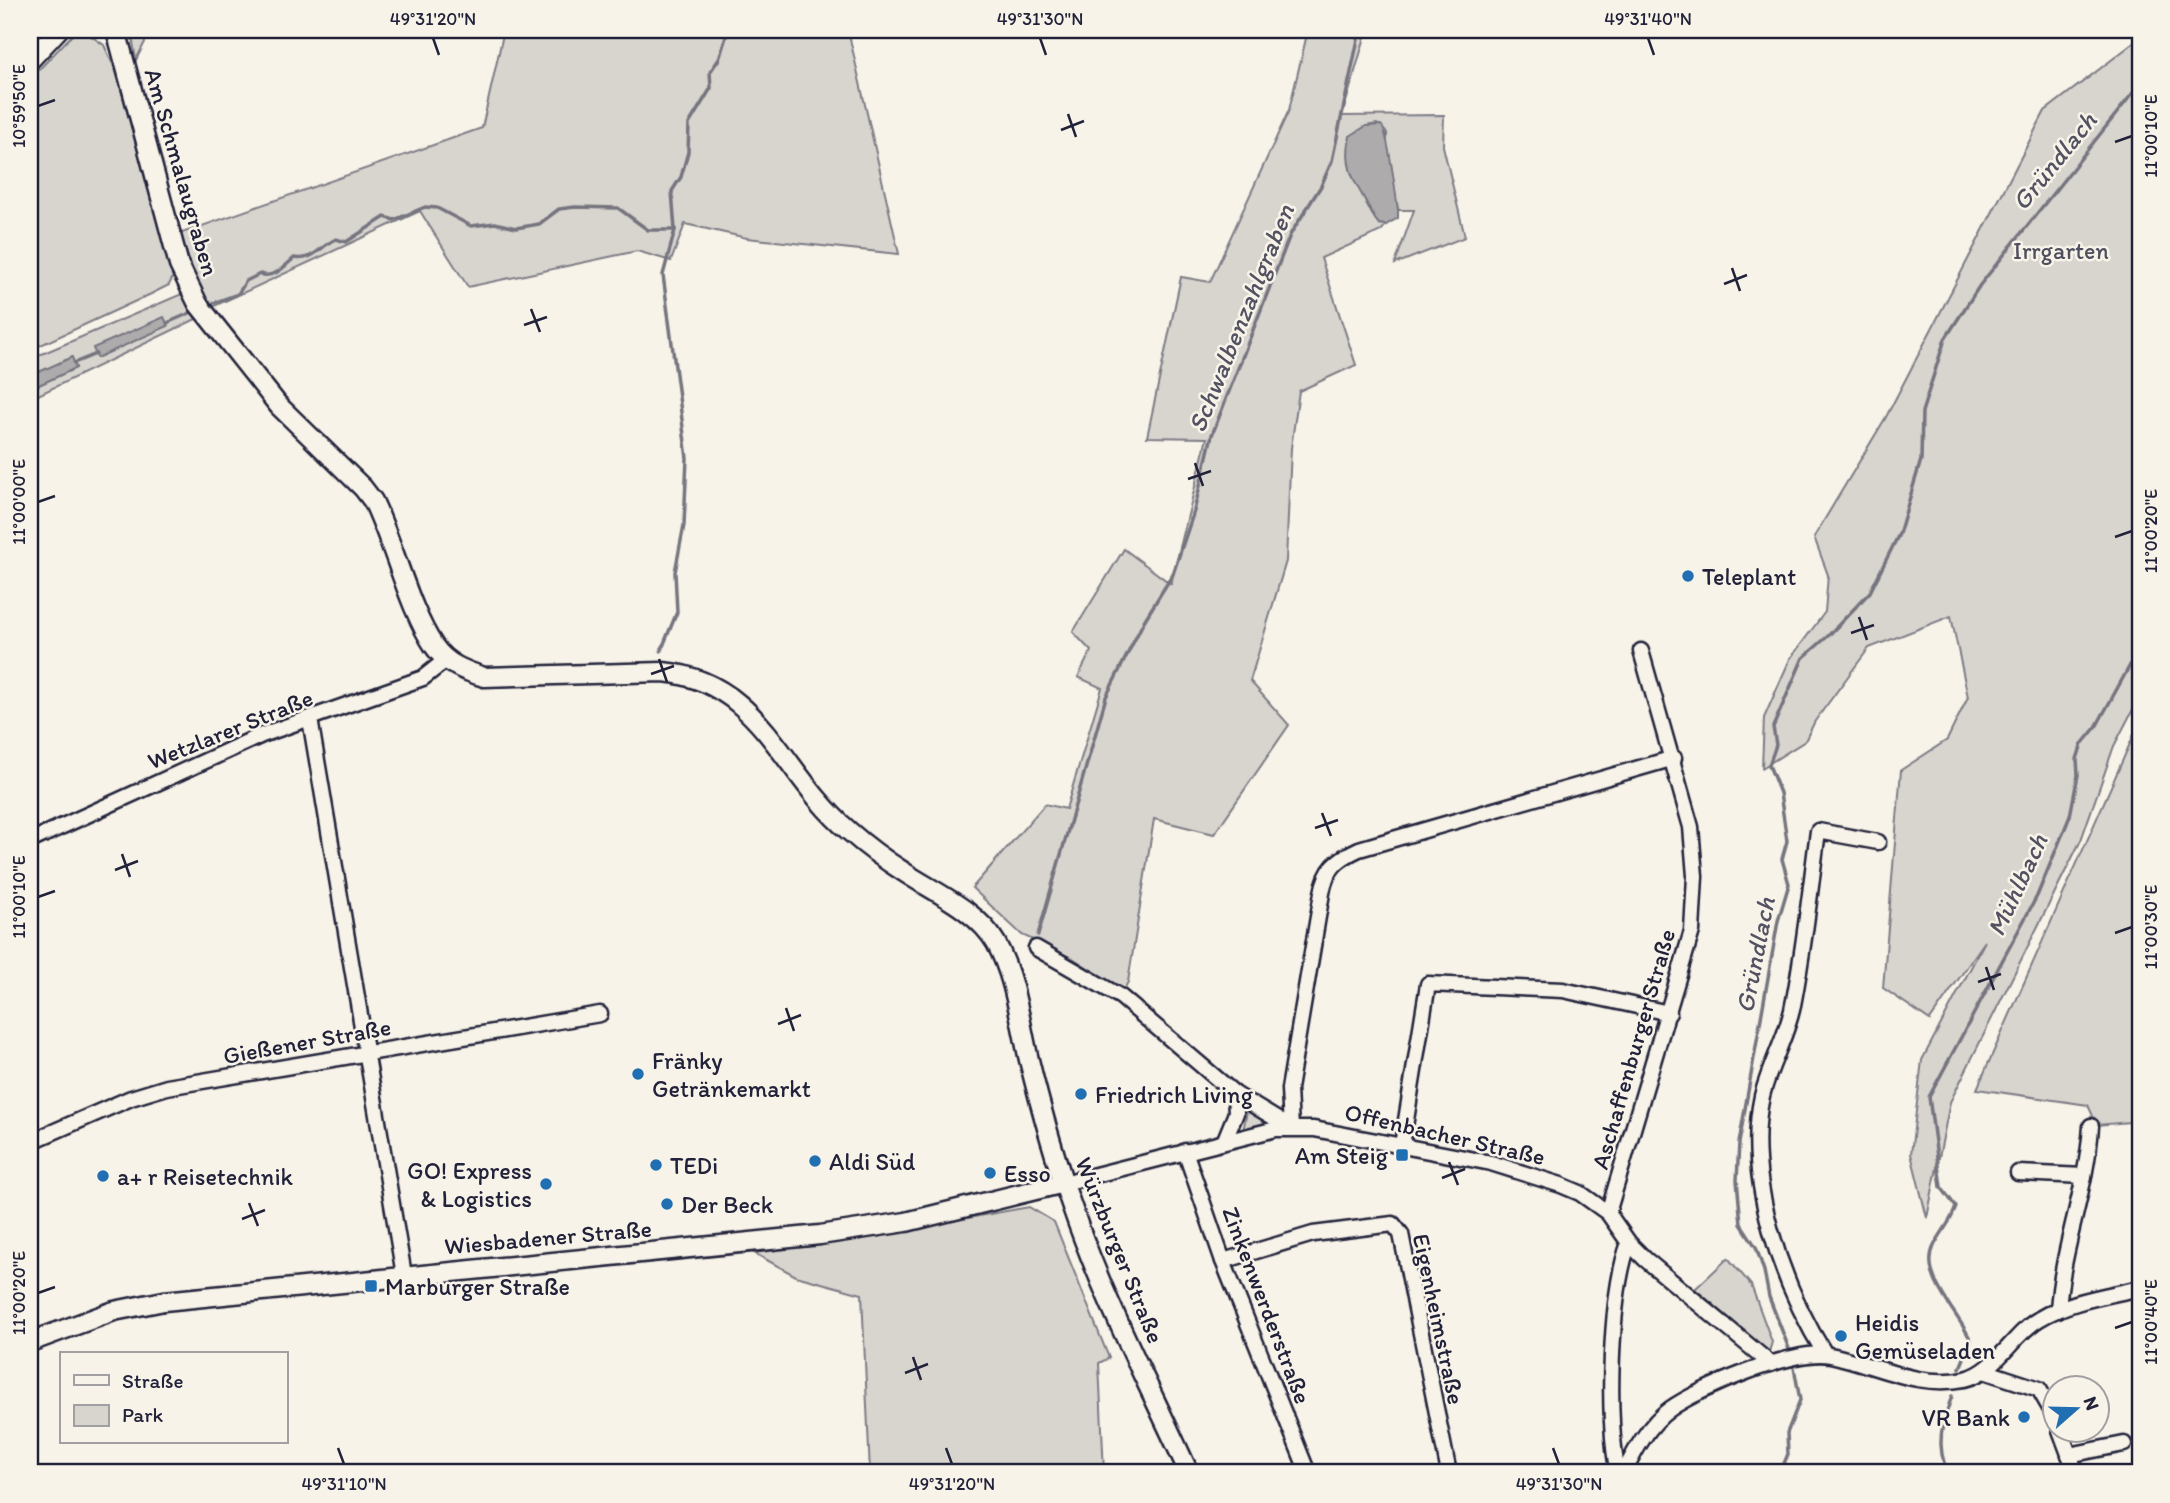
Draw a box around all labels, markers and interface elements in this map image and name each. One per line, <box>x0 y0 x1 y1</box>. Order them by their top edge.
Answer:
text: 49°31'20"N <box>390 8 476 30</box>
text: 49°31'30"N <box>997 8 1083 30</box>
text: 49°31'40"N <box>1604 8 1692 30</box>
text: 10°59'50"E <box>8 64 30 148</box>
street label: Am Schmalaugraben <box>138 65 226 280</box>
text: 11°00'10"E <box>2140 94 2162 178</box>
water label: Gründlach <box>2005 105 2103 217</box>
water label: Schwalbenzahlgraben <box>1181 199 1301 437</box>
park label: Irrgarten <box>2013 236 2109 265</box>
text: 11°00'00"E <box>8 459 30 545</box>
text: 11°00'20"E <box>2140 489 2162 573</box>
place label: Teleplant <box>1702 562 1796 591</box>
marker: Teleplant <box>1680 568 1696 584</box>
street label: Wetzlarer Straße <box>143 683 317 775</box>
water label: Mühlbach <box>1980 828 2055 941</box>
text: 11°00'10"E <box>8 855 30 939</box>
text: 11°00'30"E <box>2140 884 2162 969</box>
water label: Gründlach <box>1728 894 1782 1016</box>
street label: Aschaffenburger Straße <box>1585 926 1681 1172</box>
street label: Gießener Straße <box>221 1012 393 1070</box>
place label: Fränky Getränkemarkt <box>652 1046 811 1103</box>
marker: Fränky Getränkemarkt <box>630 1066 646 1082</box>
place label: Friedrich Living <box>1095 1080 1254 1109</box>
marker: Friedrich Living <box>1073 1086 1089 1102</box>
street label: Offenbacher Straße <box>1342 1097 1548 1171</box>
place label: Am Steig <box>1295 1141 1389 1170</box>
place label: Aldi Süd <box>829 1147 915 1176</box>
marker: Am Steig <box>1394 1147 1410 1163</box>
place label: TEDi <box>670 1151 718 1180</box>
marker: Aldi Süd <box>807 1153 823 1169</box>
street label: Würzburger Straße <box>1069 1153 1171 1347</box>
place label: GO! Express & Logistics <box>407 1156 532 1213</box>
marker: TEDi <box>648 1157 664 1173</box>
place label: Esso <box>1004 1159 1051 1188</box>
place label: a+ r Reisetechnik <box>117 1162 293 1191</box>
marker: Esso <box>982 1165 998 1181</box>
marker: a+ r Reisetechnik <box>95 1168 111 1184</box>
marker: GO! Express & Logistics <box>538 1176 554 1192</box>
place label: Der Beck <box>681 1190 774 1219</box>
marker: Der Beck <box>659 1196 675 1212</box>
street label: Zinkenwerderstraße <box>1216 1202 1318 1408</box>
street label: Wiesbadener Straße <box>443 1213 653 1261</box>
street label: Eigenheimstraße <box>1407 1231 1471 1407</box>
text: 11°00'20"E <box>8 1251 30 1335</box>
place label: Marburger Straße <box>385 1272 570 1301</box>
marker: Marburger Straße <box>363 1278 379 1294</box>
text: 11°00'40"E <box>2140 1279 2162 1365</box>
place label: Heidis Gemüseladen <box>1855 1308 1995 1365</box>
marker: Heidis Gemüseladen <box>1833 1328 1849 1344</box>
legend <box>60 1352 287 1444</box>
text: Straße <box>122 1368 183 1393</box>
north arrow <box>2040 1374 2110 1444</box>
text: N <box>2079 1393 2105 1413</box>
text: Park <box>122 1402 164 1427</box>
place label: VR Bank <box>1922 1403 2010 1432</box>
marker: VR Bank <box>2016 1409 2032 1425</box>
text: 49°31'10"N <box>301 1473 387 1495</box>
text: 49°31'20"N <box>909 1473 995 1495</box>
text: 49°31'30"N <box>1516 1473 1602 1495</box>

